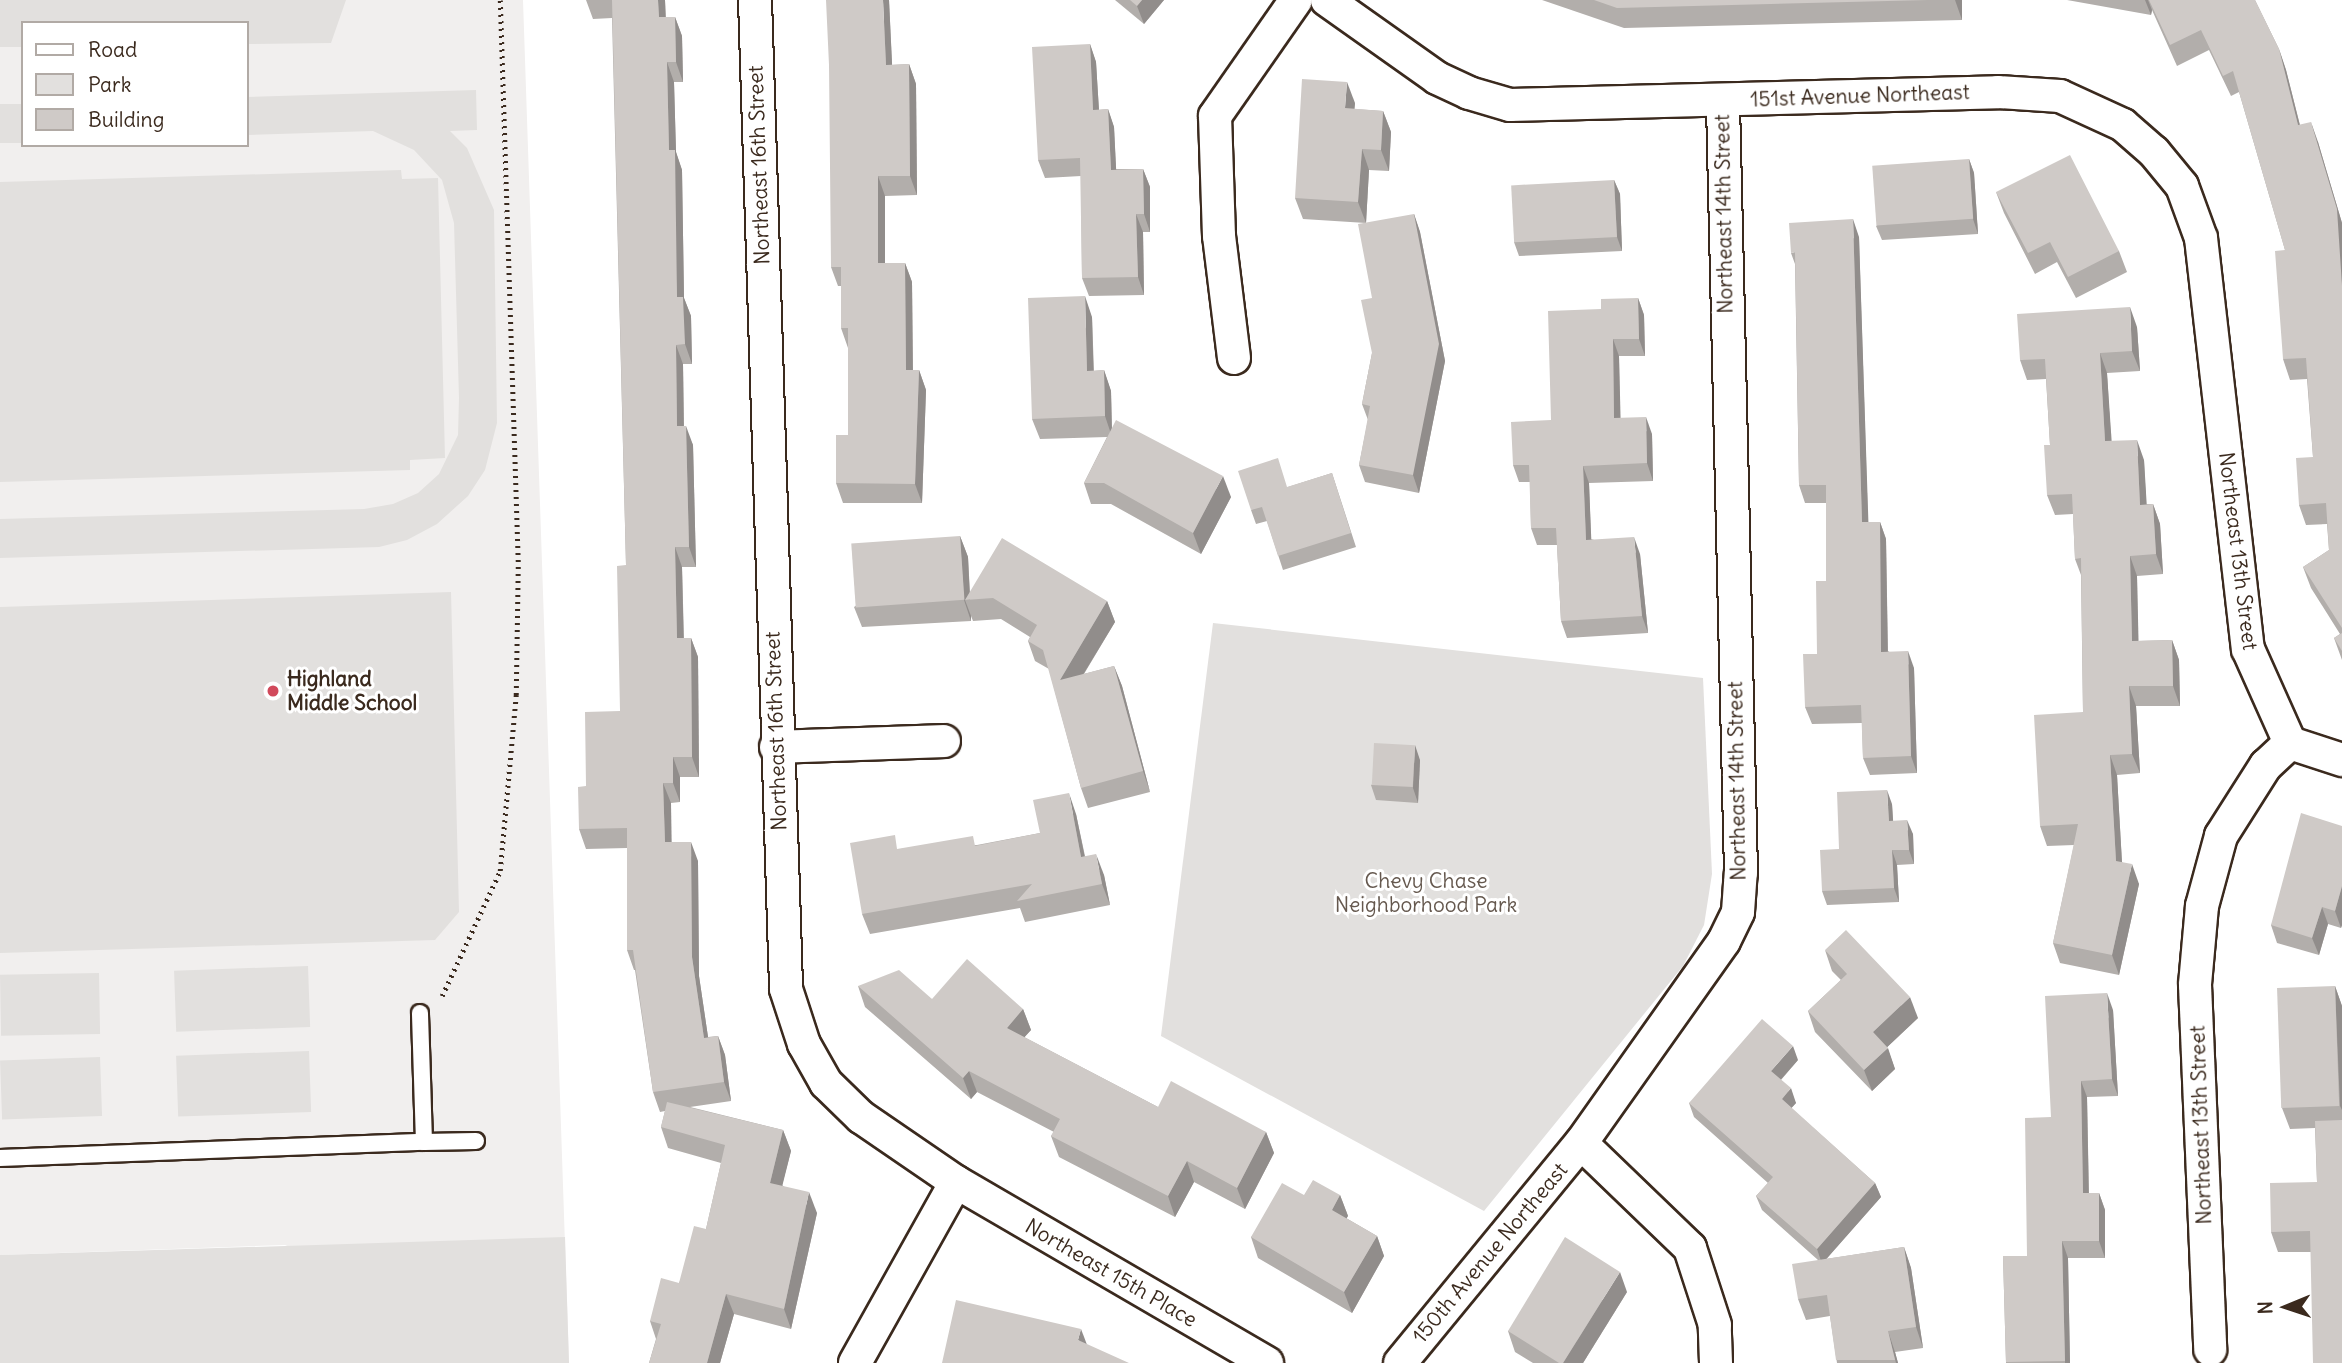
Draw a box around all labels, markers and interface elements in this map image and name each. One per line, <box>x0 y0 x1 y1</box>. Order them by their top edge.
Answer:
legend <box>21 21 248 147</box>
text: Road <box>88 36 137 63</box>
street label: Northeast 16th Street <box>743 65 775 265</box>
text: Park <box>88 71 131 98</box>
street label: 151st Avenue Northeast <box>1750 80 1970 112</box>
text: Building <box>88 106 164 133</box>
street label: Northeast 14th Street <box>1710 114 1738 314</box>
street label: Northeast 13th Street <box>2213 451 2263 651</box>
street label: Northeast 16th Street <box>760 631 792 831</box>
place label: Highland Middle School <box>287 666 417 716</box>
street label: Northeast 14th Street <box>1723 681 1751 881</box>
marker: Highland Middle School <box>265 683 281 699</box>
park label: Chevy Chase Neighborhood Park <box>1335 868 1517 918</box>
street label: Northeast 13th Street <box>2185 1025 2217 1225</box>
street label: 150th Avenue Northeast <box>1407 1158 1573 1348</box>
street label: Northeast 15th Place <box>1021 1214 1201 1332</box>
north arrow <box>2251 1272 2321 1342</box>
text: N <box>2253 1301 2277 1315</box>

